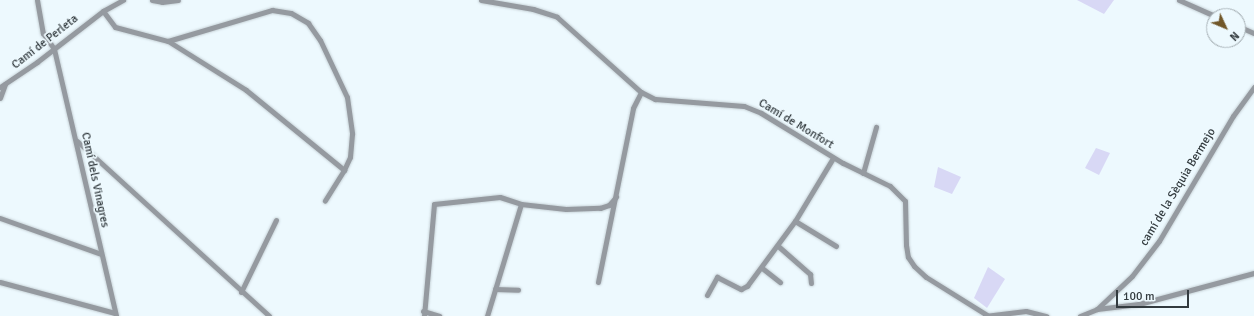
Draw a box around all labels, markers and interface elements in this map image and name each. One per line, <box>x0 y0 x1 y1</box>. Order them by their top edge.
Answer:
north arrow <box>1206 8 1246 48</box>
street label: Camí de Perleta <box>9 12 81 72</box>
text: N <box>1227 29 1242 43</box>
street label: Camí de Monfort <box>756 96 836 152</box>
street label: camí de la Sèquia Bermejo <box>1137 126 1219 248</box>
street label: Camí dels Vinagres <box>78 131 112 229</box>
scale bar <box>1118 282 1191 308</box>
text: 100 m <box>1123 289 1155 304</box>

